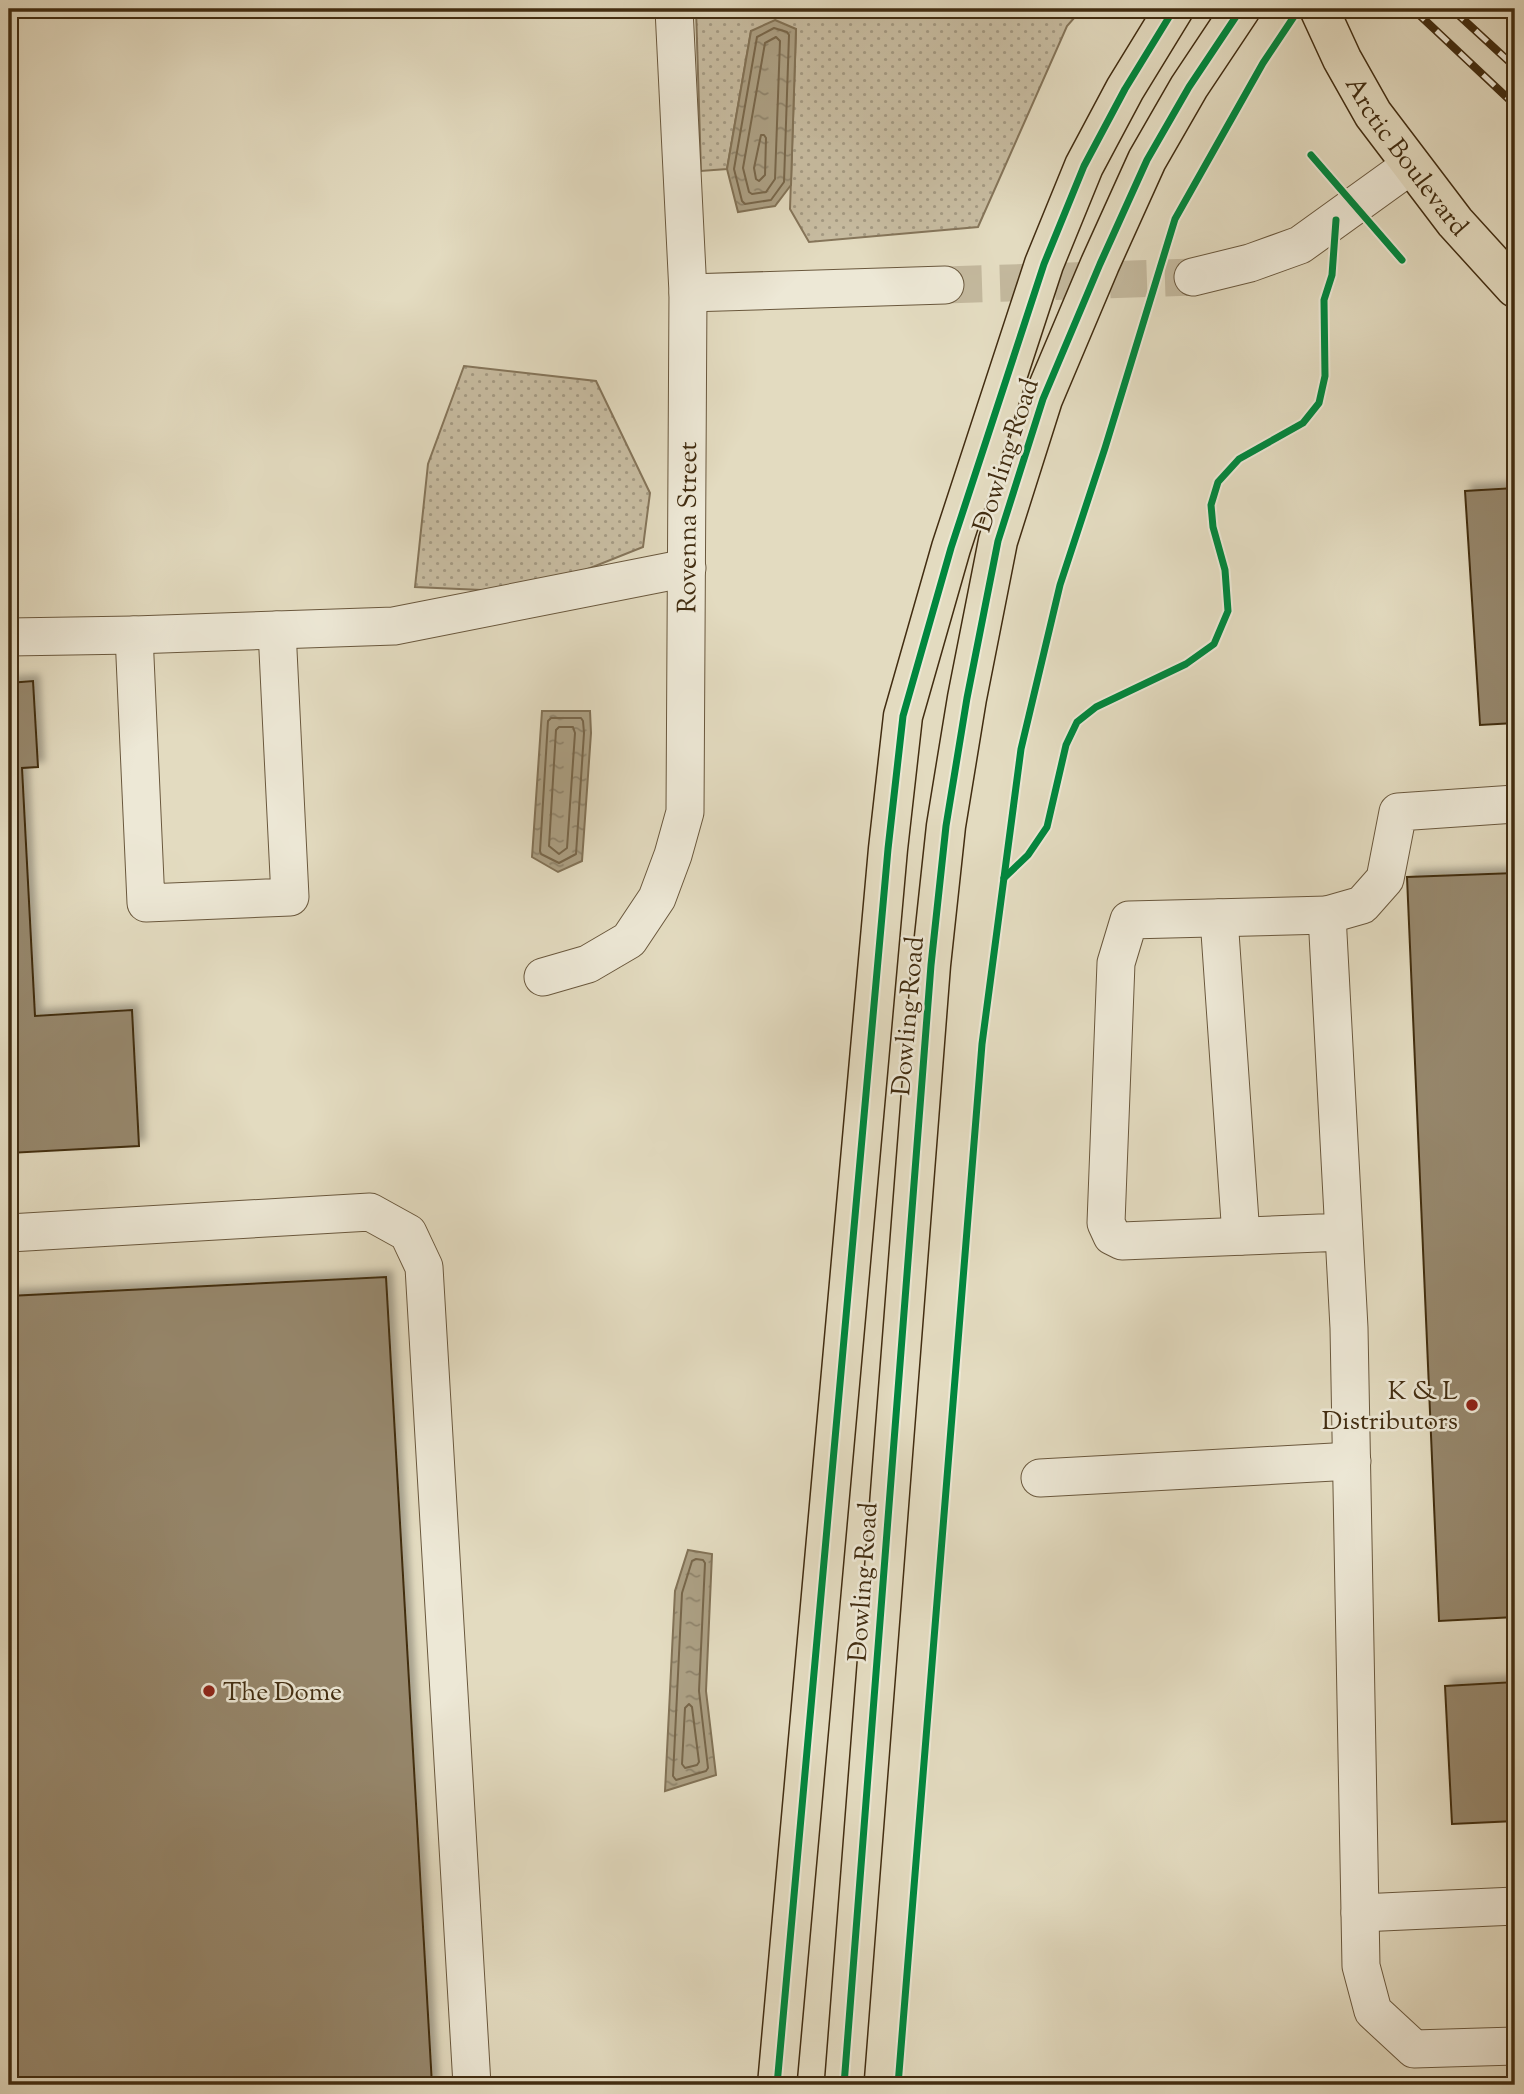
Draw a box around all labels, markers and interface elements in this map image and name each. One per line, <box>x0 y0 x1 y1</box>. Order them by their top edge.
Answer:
street label: Arctic Boulevard <box>1335 70 1476 246</box>
street label: Dowling Road <box>965 374 1050 537</box>
street label: Rovenna Street <box>670 441 708 613</box>
street label: Dowling Road <box>884 935 935 1097</box>
place label: K & L Distributors <box>1322 1374 1458 1441</box>
marker: K & L Distributors <box>1464 1397 1480 1413</box>
street label: Dowling Road <box>840 1501 889 1663</box>
place label: The Dome <box>223 1675 342 1712</box>
marker: The Dome <box>201 1683 217 1699</box>

